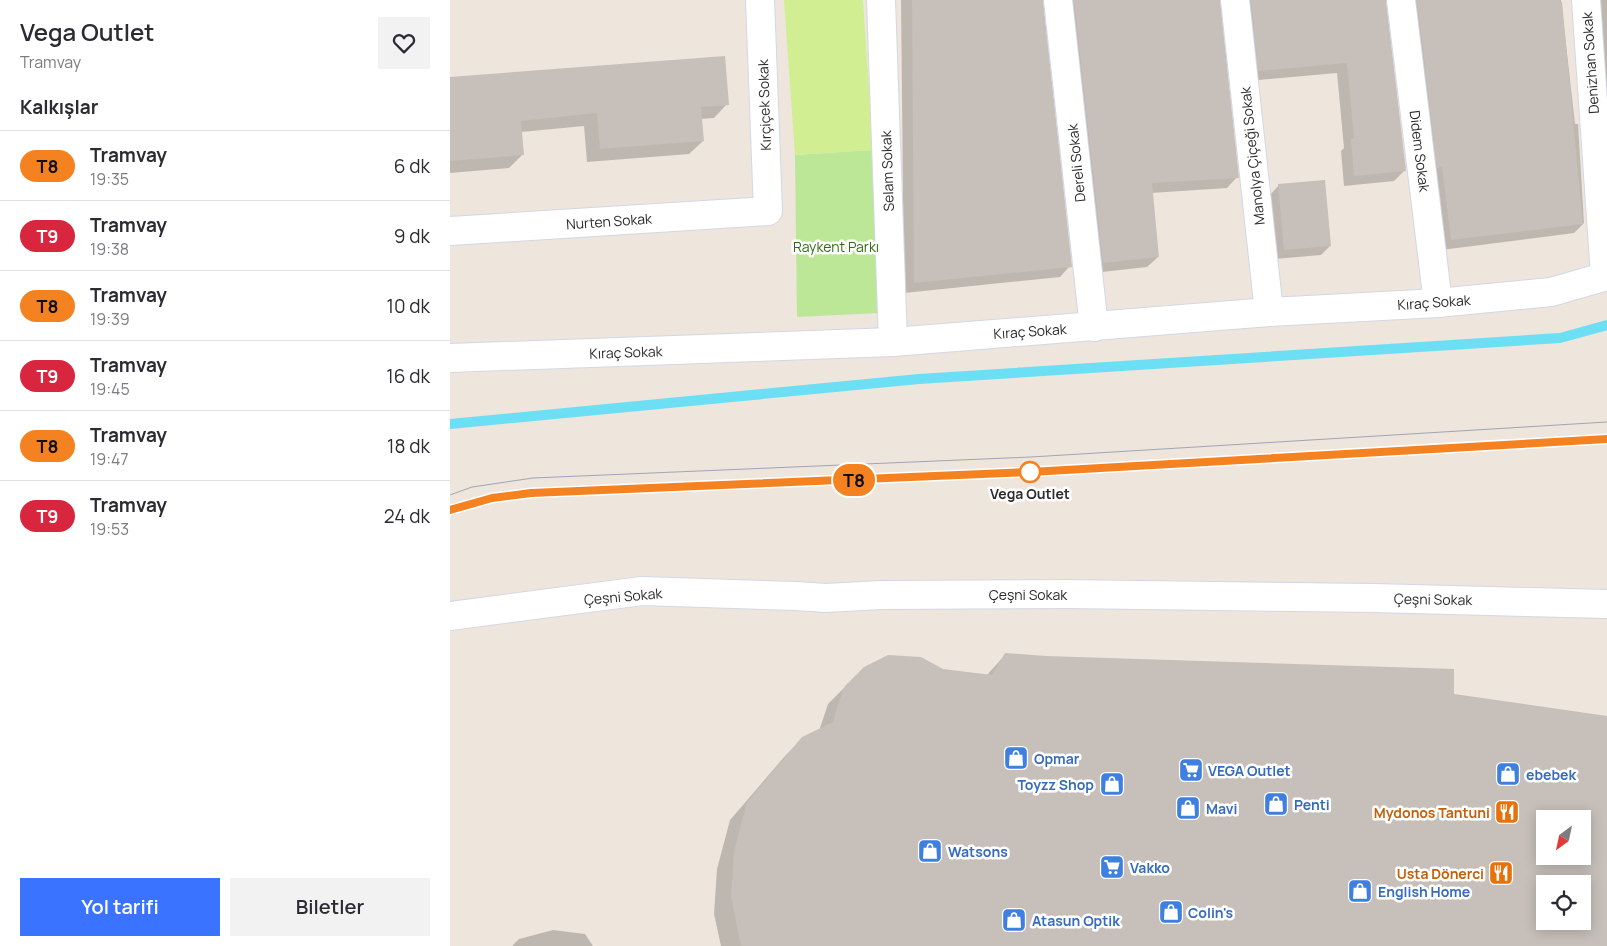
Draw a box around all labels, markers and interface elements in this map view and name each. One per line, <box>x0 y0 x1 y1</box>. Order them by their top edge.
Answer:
street label: Denizhan Sokak <box>1577 10 1603 115</box>
text: Vega Outlet <box>20 15 155 48</box>
button: heart <box>378 17 430 69</box>
text: Tramvay <box>20 51 81 73</box>
street label: Kırçiçek Sokak <box>753 58 775 151</box>
street label: Manolya Çiçeği Sokak <box>1235 85 1269 226</box>
text: Kalkışlar <box>20 94 98 120</box>
street label: Didem Sokak <box>1406 109 1435 194</box>
street label: Dereli Sokak <box>1062 122 1090 203</box>
street label: Selam Sokak <box>876 129 898 212</box>
text: Tramvay <box>90 142 167 168</box>
text: 6 dk <box>394 153 430 179</box>
text: T8 <box>37 154 58 178</box>
text: 19:35 <box>90 168 129 190</box>
street label: Nurten Sokak <box>565 208 654 233</box>
text: Tramvay <box>90 212 167 238</box>
text: 9 dk <box>394 223 430 249</box>
text: T9 <box>36 224 59 248</box>
park label: Raykent Parkı <box>793 237 879 256</box>
text: 19:38 <box>90 238 129 260</box>
text: Tramvay <box>90 282 167 308</box>
street label: Kıraç Sokak <box>1397 290 1472 314</box>
text: 10 dk <box>387 293 430 319</box>
text: T8 <box>37 294 58 318</box>
text: 19:39 <box>90 308 130 330</box>
street label: Kıraç Sokak <box>993 319 1068 343</box>
street label: Kıraç Sokak <box>589 341 664 363</box>
text: Tramvay <box>90 352 167 378</box>
text: 16 dk <box>386 363 430 389</box>
text: T9 <box>36 364 59 388</box>
text: 19:45 <box>90 378 130 400</box>
text: Tramvay <box>90 422 167 448</box>
text: 18 dk <box>387 433 430 459</box>
text: T8 <box>37 434 58 458</box>
text: 19:47 <box>90 448 128 470</box>
marker: Vega Outlet <box>1019 461 1041 483</box>
line badge: T8 <box>832 464 876 496</box>
text: T8 <box>843 468 865 492</box>
place label: Vega Outlet <box>990 484 1070 503</box>
text: Tramvay <box>90 492 167 518</box>
text: 24 dk <box>384 503 430 529</box>
text: T9 <box>36 504 59 528</box>
text: 19:53 <box>90 518 129 540</box>
street label: Çeşni Sokak <box>583 583 664 609</box>
street label: Çeşni Sokak <box>989 585 1068 604</box>
street label: Çeşni Sokak <box>1394 589 1473 609</box>
shop icon: Opmar <box>1003 745 1029 771</box>
place label: Opmar <box>1034 749 1080 768</box>
supermarket icon: VEGA Outlet <box>1178 757 1204 783</box>
place label: VEGA Outlet <box>1208 761 1291 780</box>
shop icon: ebebek <box>1495 761 1521 787</box>
place label: ebebek <box>1526 765 1577 784</box>
shop icon: Toyzz Shop <box>1099 771 1125 797</box>
place label: Toyzz Shop <box>1017 775 1094 794</box>
shop icon: Penti <box>1263 791 1289 817</box>
shop icon: Mavi <box>1175 795 1201 821</box>
place label: Penti <box>1294 795 1330 814</box>
place label: Mavi <box>1206 799 1237 818</box>
restaurant icon: Mydonos Tantuni <box>1494 799 1520 825</box>
place label: Mydonos Tantuni <box>1374 803 1490 822</box>
north arrow <box>1536 810 1591 865</box>
map controls <box>1536 810 1591 930</box>
shop icon: Watsons <box>917 838 943 864</box>
place label: Watsons <box>948 842 1008 861</box>
supermarket icon: Vakko <box>1099 854 1125 880</box>
place label: Vakko <box>1130 858 1170 877</box>
restaurant icon: Usta Dönerci <box>1488 860 1514 886</box>
place label: Usta Dönerci <box>1397 864 1484 883</box>
button: locate <box>1536 875 1591 930</box>
button: Yol tarifi <box>20 878 220 936</box>
button: Biletler <box>230 878 430 936</box>
shop icon: English Home <box>1347 878 1373 904</box>
place label: English Home <box>1378 882 1470 901</box>
shop icon: Colin's <box>1158 899 1184 925</box>
place label: Colin's <box>1188 903 1234 922</box>
shop icon: Atasun Optik <box>1001 907 1027 933</box>
place label: Atasun Optik <box>1032 911 1120 930</box>

